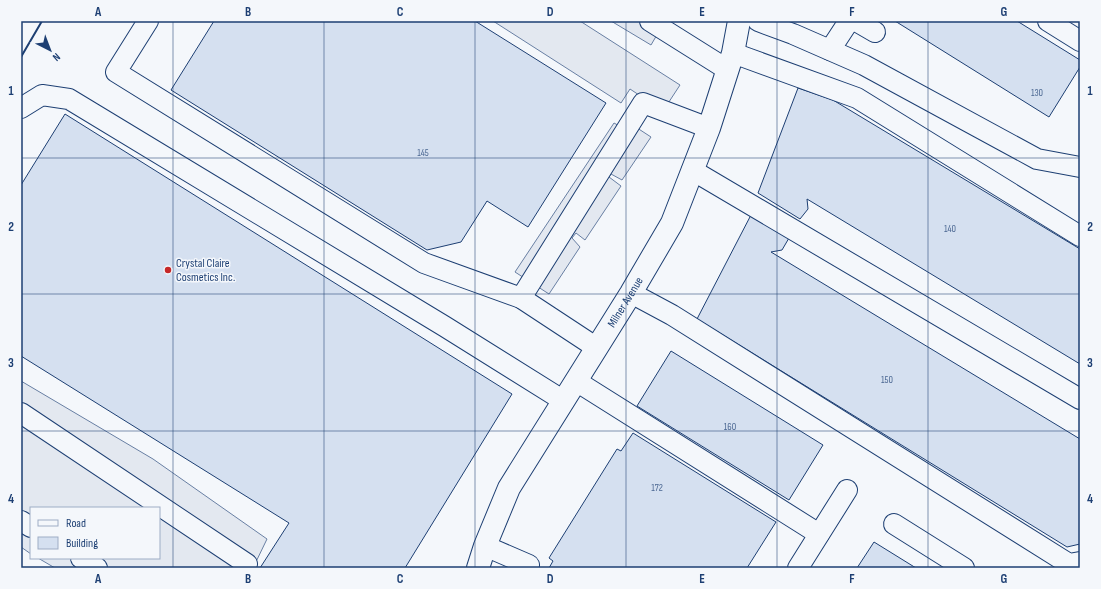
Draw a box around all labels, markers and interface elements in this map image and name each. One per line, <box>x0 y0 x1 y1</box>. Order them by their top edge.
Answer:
text: A <box>94 4 102 20</box>
text: B <box>245 4 251 20</box>
text: C <box>397 4 404 20</box>
text: D <box>547 4 554 20</box>
text: E <box>699 4 705 20</box>
text: F <box>849 4 855 20</box>
text: G <box>1001 4 1008 20</box>
north arrow <box>30 30 70 70</box>
text: N <box>50 50 63 64</box>
text: 1 <box>8 83 14 99</box>
text: 1 <box>1087 83 1093 99</box>
house number: 130 <box>1031 87 1043 99</box>
house number: 145 <box>417 147 429 159</box>
text: 2 <box>8 219 14 235</box>
text: 2 <box>1087 219 1093 235</box>
house number: 140 <box>944 223 956 235</box>
place label: Crystal Claire Cosmetics Inc. <box>176 256 235 285</box>
marker: Crystal Claire Cosmetics Inc. <box>163 265 173 275</box>
street label: Milner Avenue <box>604 274 647 330</box>
text: 3 <box>8 355 14 371</box>
text: 3 <box>1087 355 1093 371</box>
house number: 150 <box>881 374 893 386</box>
house number: 160 <box>724 421 736 433</box>
house number: 172 <box>651 482 663 494</box>
text: 4 <box>8 491 14 507</box>
text: 4 <box>1087 491 1093 507</box>
legend <box>30 507 160 559</box>
text: Road <box>66 516 86 531</box>
text: Building <box>66 536 98 551</box>
text: A <box>94 571 102 587</box>
text: B <box>245 571 251 587</box>
text: C <box>397 571 404 587</box>
text: D <box>547 571 554 587</box>
text: E <box>699 571 705 587</box>
text: F <box>849 571 855 587</box>
text: G <box>1001 571 1008 587</box>

